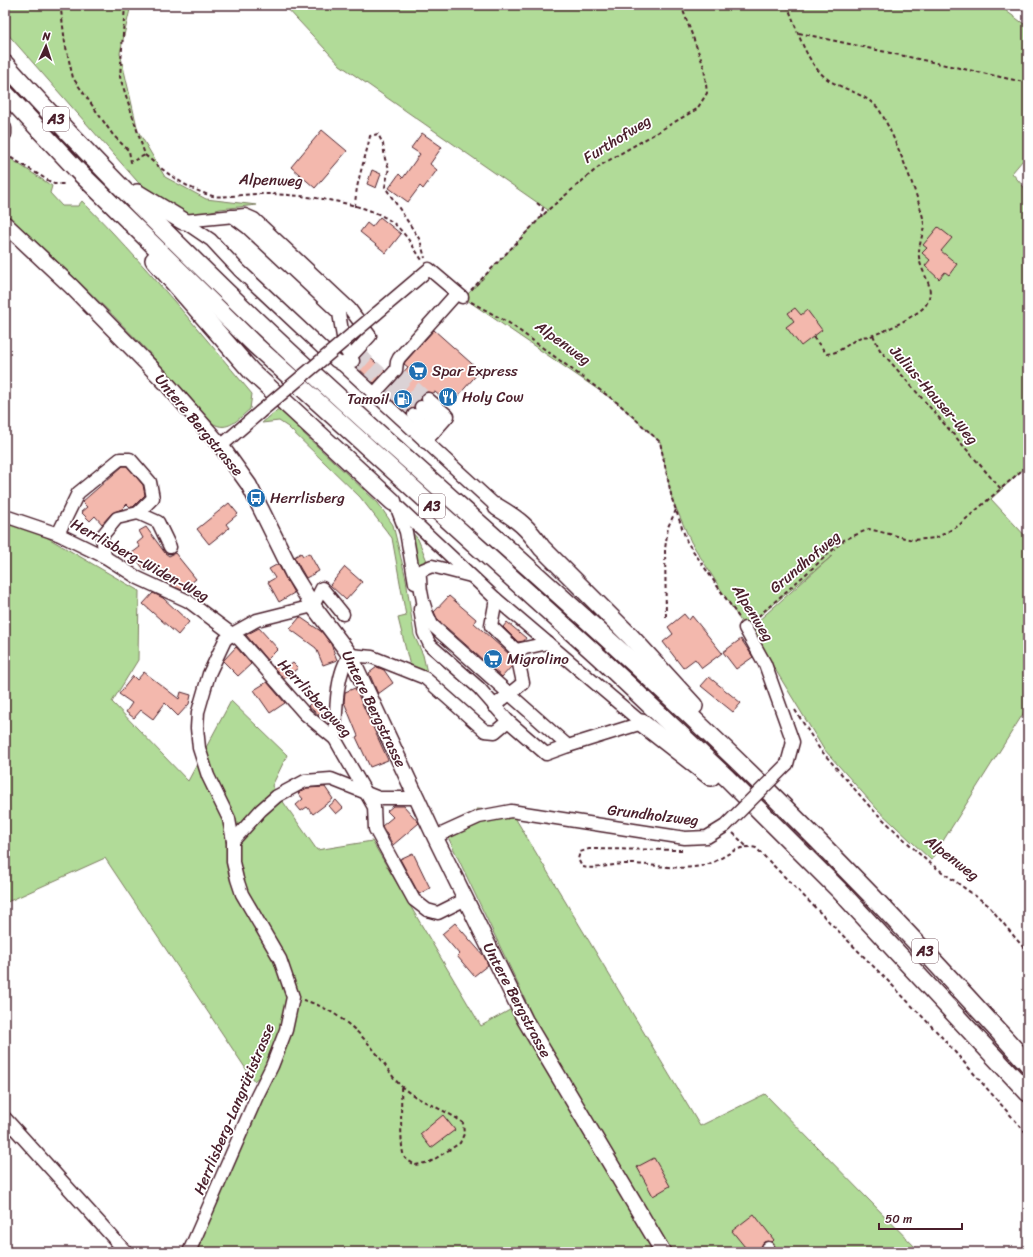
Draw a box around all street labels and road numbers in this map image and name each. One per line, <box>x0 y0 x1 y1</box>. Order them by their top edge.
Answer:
road number: A3 <box>43 107 69 131</box>
street label: Furthofweg <box>578 108 656 170</box>
street label: Alpenweg <box>238 166 304 194</box>
street label: Alpenweg <box>529 313 597 372</box>
street label: Julius-Hauser-Weg <box>883 339 985 451</box>
street label: Untere Bergstrasse <box>148 368 250 482</box>
road number: A3 <box>419 494 445 518</box>
street label: Herrlisberg-Widen-Weg <box>66 511 214 609</box>
street label: Grundhofweg <box>763 524 847 600</box>
street label: Alpenweg <box>725 578 781 647</box>
street label: Untere Bergstrasse <box>334 646 414 772</box>
street label: Herrlisbergweg <box>271 652 359 744</box>
street label: Grundholzweg <box>606 797 700 834</box>
street label: Alpenweg <box>918 828 985 888</box>
street label: Untere Bergstrasse <box>476 938 559 1063</box>
road number: A3 <box>912 939 938 963</box>
street label: Herrlisberg-Langrütistrasse <box>186 1019 282 1199</box>

